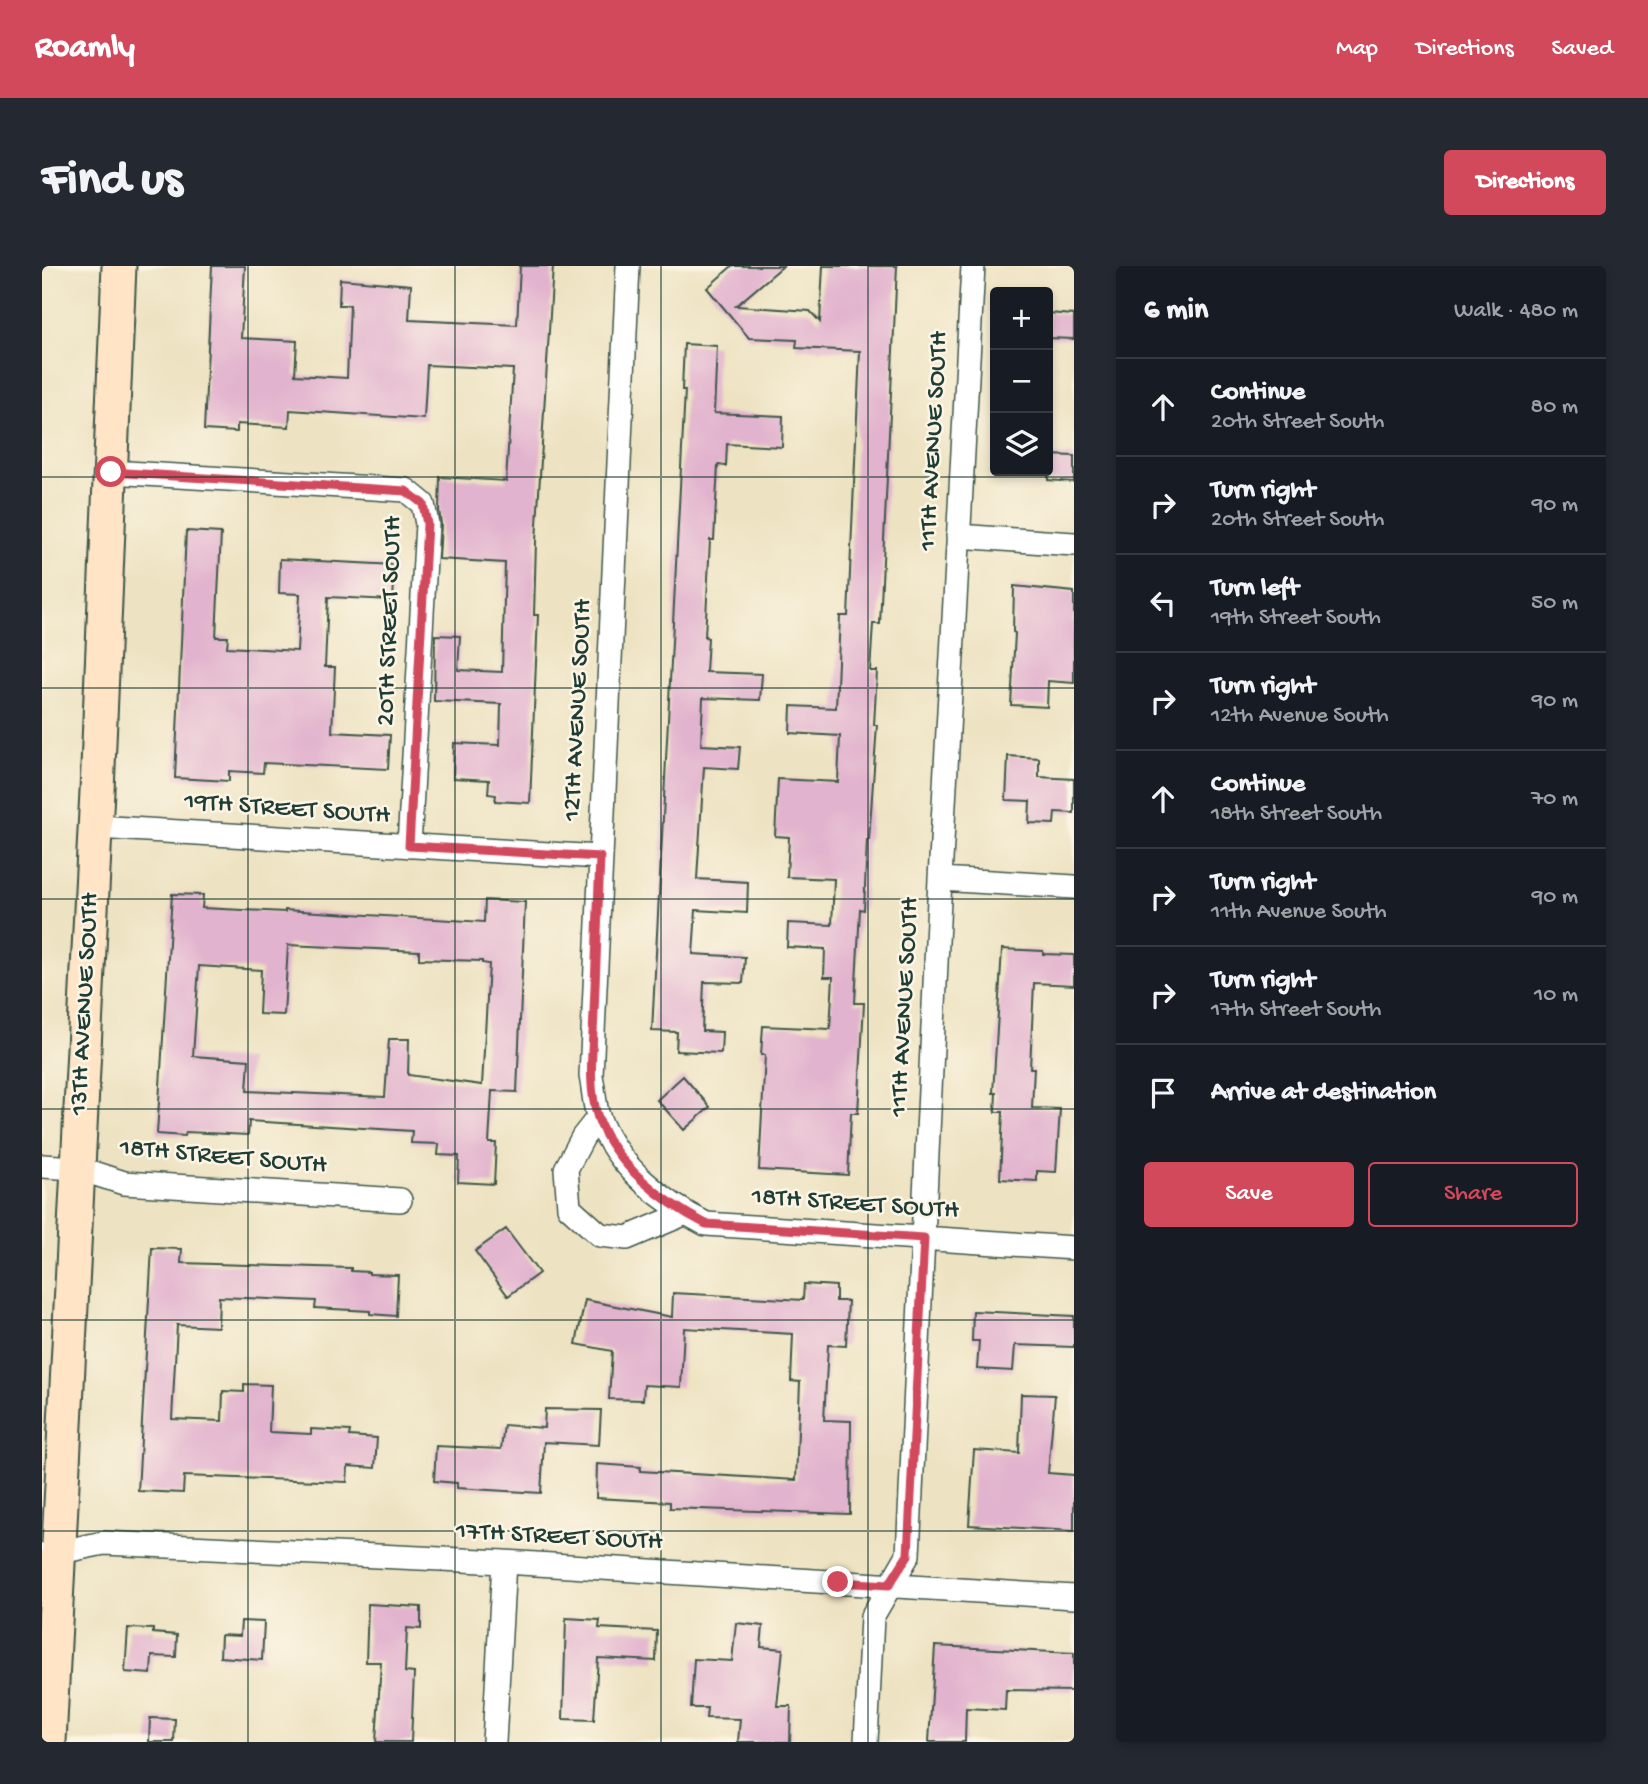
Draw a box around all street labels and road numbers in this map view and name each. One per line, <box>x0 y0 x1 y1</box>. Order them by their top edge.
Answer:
street label: 11TH AVENUE SOUTH <box>914 330 956 553</box>
street label: 20TH STREET SOUTH <box>372 515 410 727</box>
street label: 12TH AVENUE SOUTH <box>558 598 600 823</box>
street label: 19TH STREET SOUTH <box>182 787 391 833</box>
street label: 13TH AVENUE SOUTH <box>65 892 107 1117</box>
street label: 11TH AVENUE SOUTH <box>885 896 927 1119</box>
street label: 18TH STREET SOUTH <box>117 1133 328 1182</box>
street label: 18TH STREET SOUTH <box>749 1182 960 1228</box>
street label: 17TH STREET SOUTH <box>454 1517 663 1559</box>

